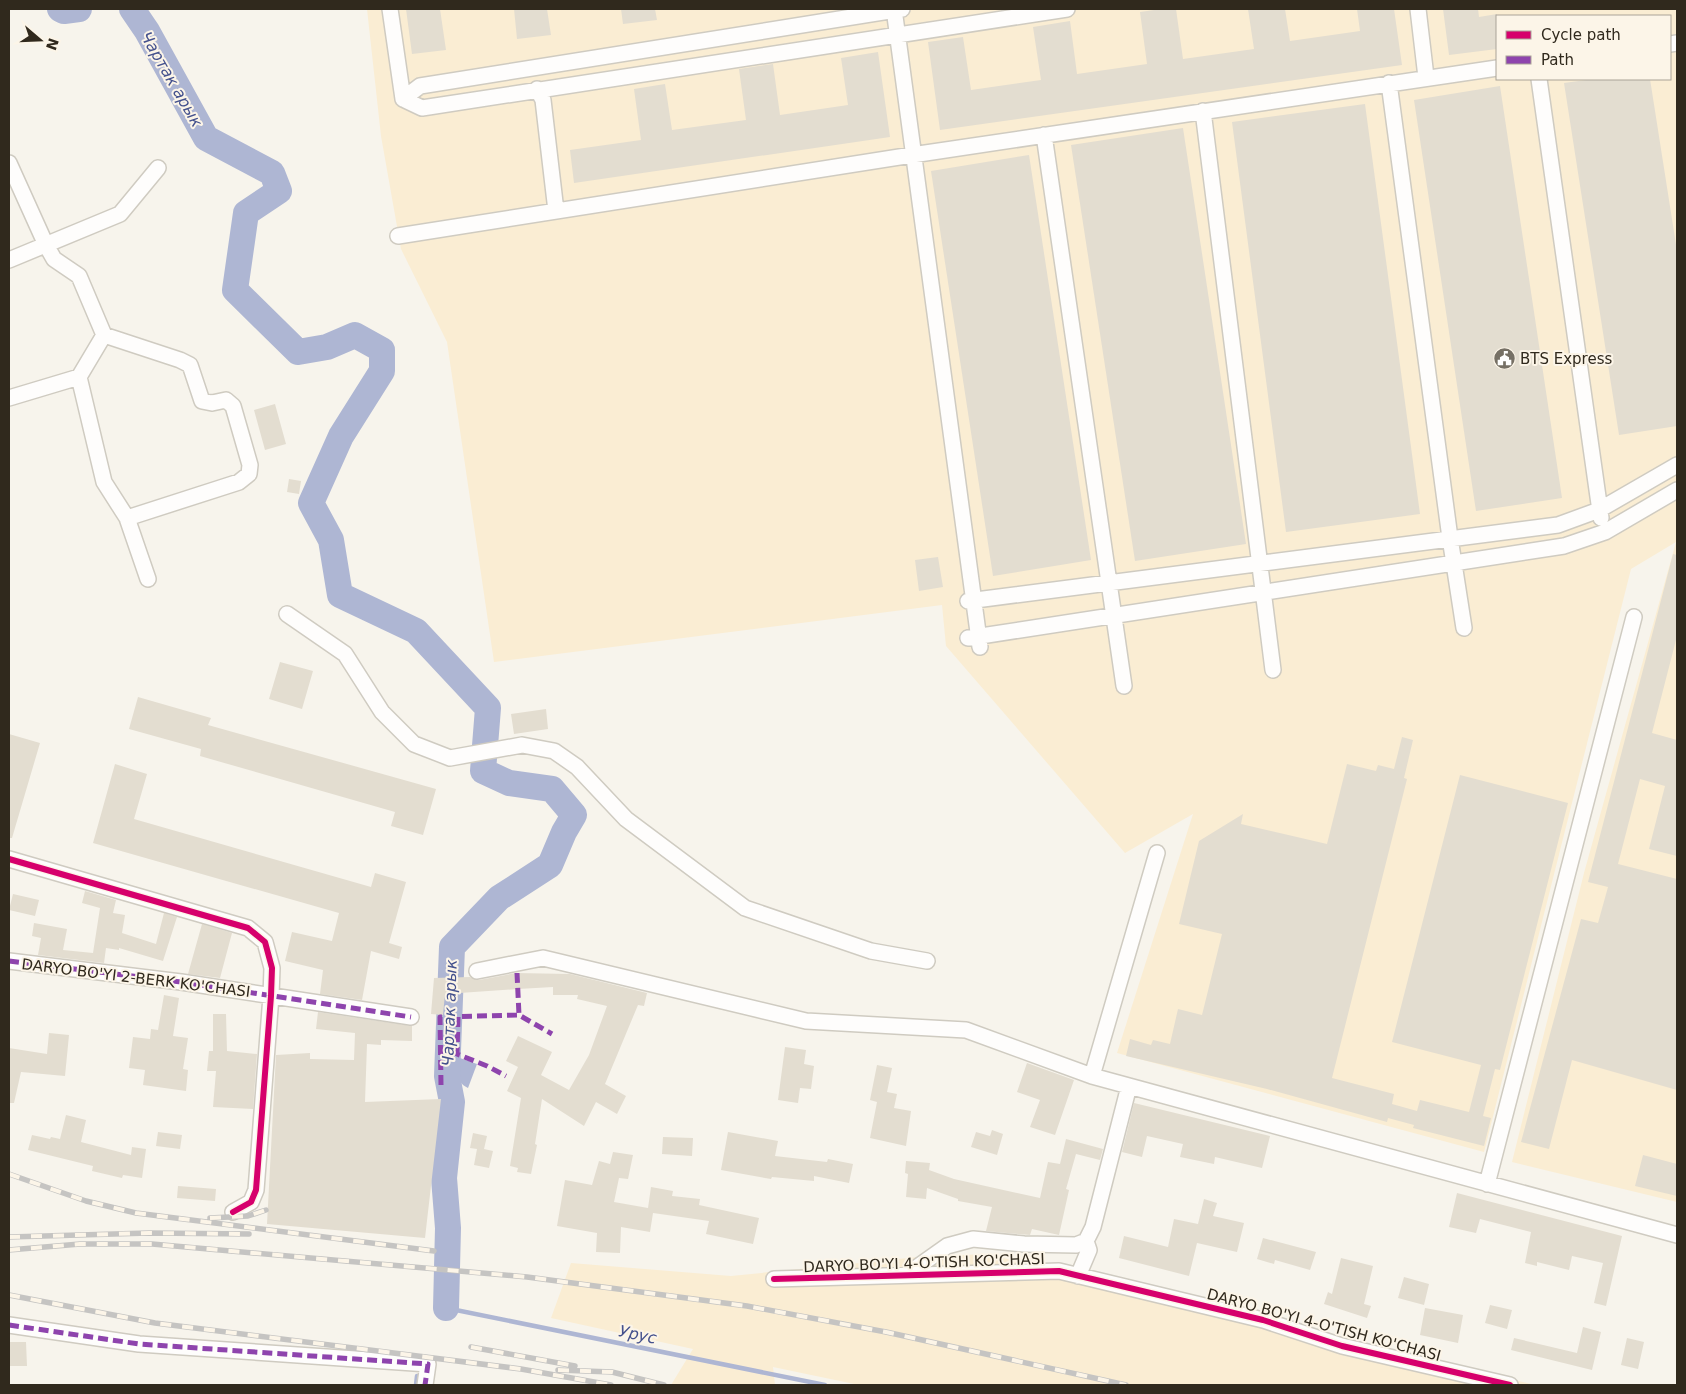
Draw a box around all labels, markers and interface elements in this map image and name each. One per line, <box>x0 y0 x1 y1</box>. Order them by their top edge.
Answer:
north arrow <box>15 15 65 65</box>
legend <box>1496 15 1671 80</box>
text: Cycle path <box>1541 26 1621 44</box>
water label: Чартак арык <box>137 28 207 131</box>
text: N <box>43 36 62 52</box>
text: Path <box>1541 51 1574 69</box>
public building icon: BTS Express <box>1492 347 1516 371</box>
place label: BTS Express <box>1520 350 1612 368</box>
street label: DARYO BO'YI 2-BERK KO'CHASI <box>21 955 251 1001</box>
water label: Чартак арык <box>438 959 461 1067</box>
street label: DARYO BO'YI 4-O'TISH KO'CHASI <box>803 1250 1045 1276</box>
street label: DARYO BO'YI 4-O'TISH KO'CHASI <box>1205 1285 1443 1365</box>
water label: Урус <box>617 1321 659 1348</box>

